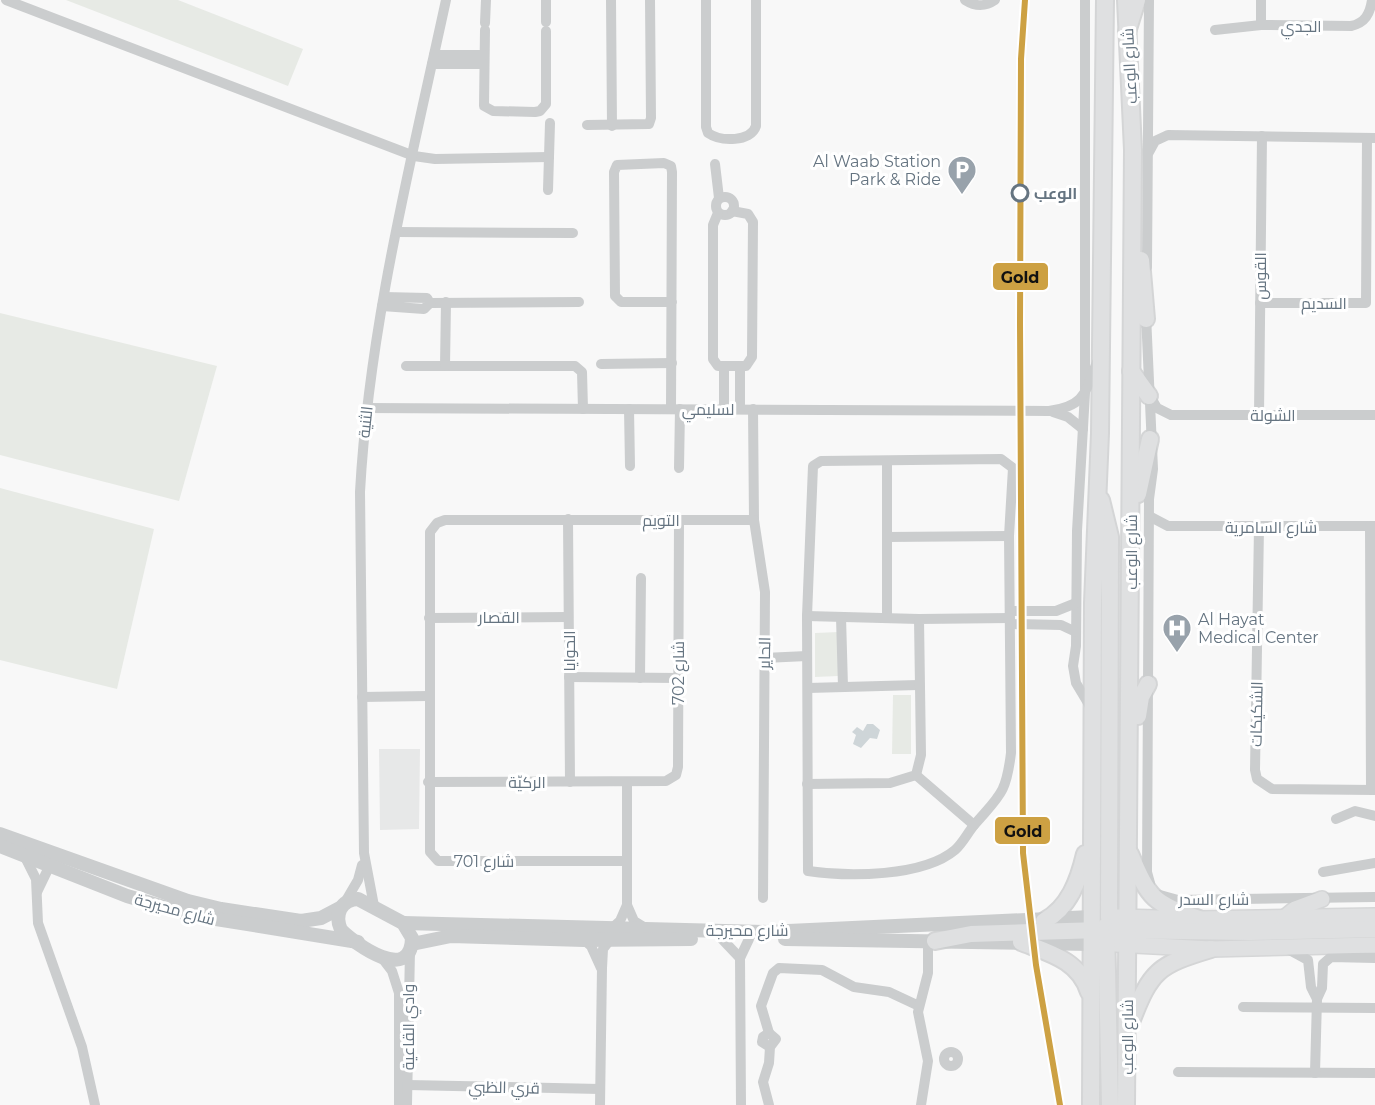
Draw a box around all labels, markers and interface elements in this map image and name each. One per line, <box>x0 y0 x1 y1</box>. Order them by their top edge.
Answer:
street label: الجدي <box>1280 17 1322 40</box>
street label: شارع الوعب <box>1118 28 1143 104</box>
place label: Al Waab Station Park & Ride <box>813 152 941 189</box>
parking icon: Al Waab Station Park & Ride <box>946 154 978 196</box>
marker: الوعب <box>1011 184 1029 202</box>
place label: الوعب <box>1034 184 1077 203</box>
street label: القوس <box>1251 252 1271 300</box>
line badge: Gold <box>992 262 1049 291</box>
text: Gold <box>1001 268 1039 287</box>
street label: السديم <box>1301 294 1347 315</box>
street label: لسليمي <box>682 400 734 423</box>
street label: الثنية <box>354 405 377 439</box>
street label: الشولة <box>1250 406 1296 425</box>
street label: التويم <box>642 511 680 532</box>
street label: شارع الوعب <box>1122 514 1143 590</box>
street label: شارع السامرية <box>1225 518 1317 539</box>
street label: القصار <box>477 608 520 627</box>
place label: Al Hayat Medical Center <box>1198 610 1319 647</box>
hospital icon: Al Hayat Medical Center <box>1161 612 1193 654</box>
street label: الحوايا <box>560 631 579 671</box>
street label: الحاير <box>755 637 774 670</box>
street label: شارع 702 <box>669 641 690 705</box>
street label: الشكيكات <box>1246 681 1267 747</box>
street label: الركيّة <box>508 773 546 792</box>
line badge: Gold <box>994 816 1051 845</box>
text: Gold <box>1004 822 1042 841</box>
street label: شارع 701 <box>454 852 514 873</box>
street label: شارع محيرجة <box>132 890 217 931</box>
street label: شارع السدر <box>1178 890 1249 911</box>
street label: شارع محيرجة <box>706 921 788 942</box>
street label: وادي القاعية <box>399 984 422 1070</box>
street label: شارع الوعب <box>1118 999 1139 1075</box>
street label: قري الظبي <box>468 1077 540 1102</box>

